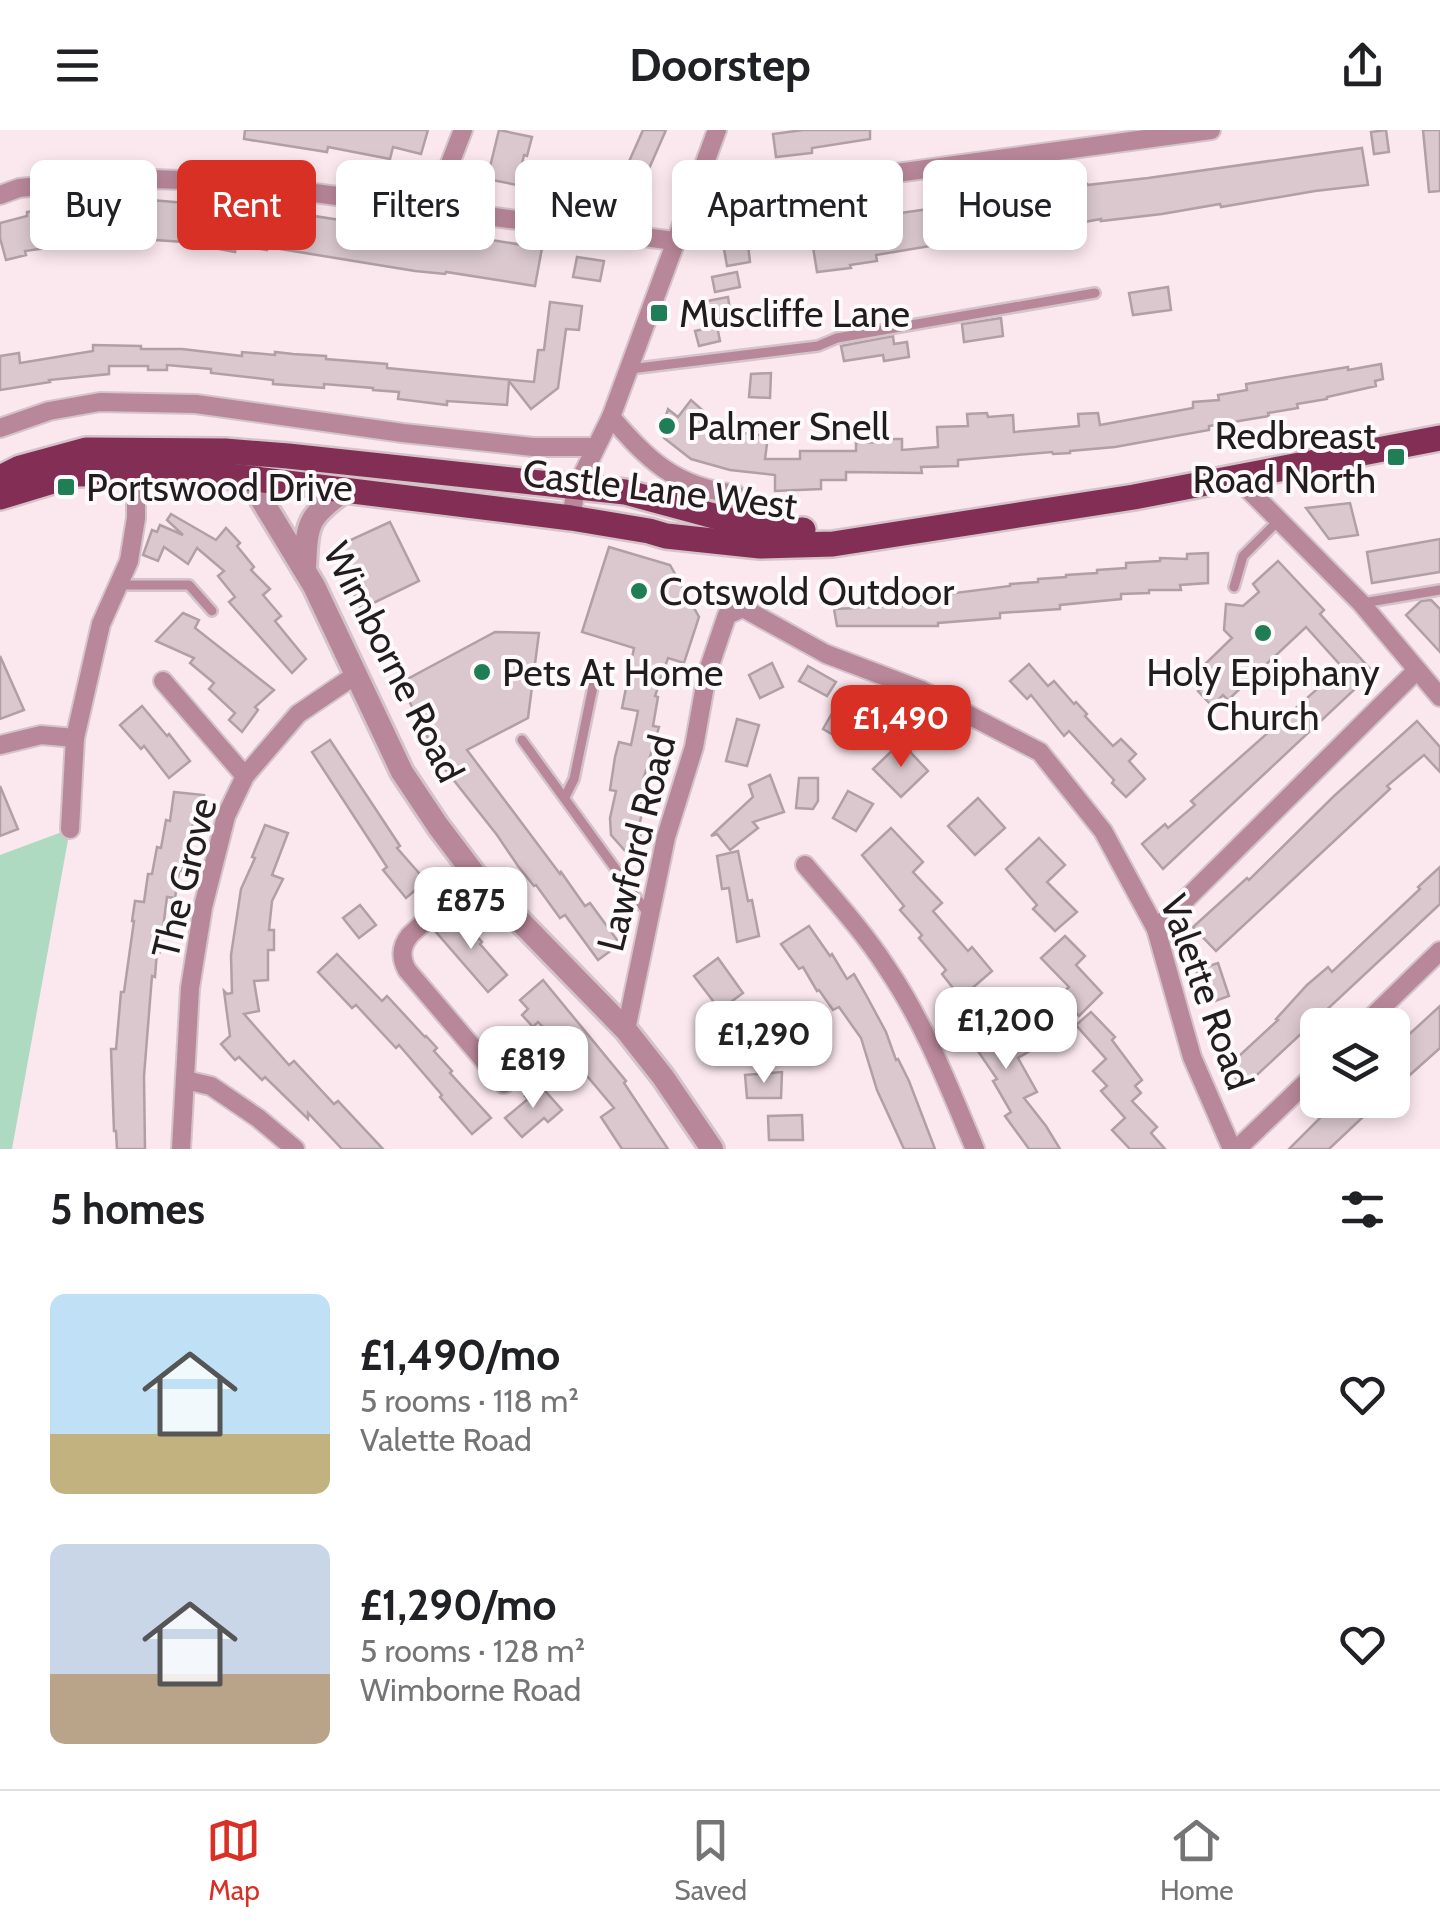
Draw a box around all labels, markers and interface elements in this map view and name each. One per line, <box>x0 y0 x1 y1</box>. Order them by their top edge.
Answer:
icon: menu <box>50 38 105 93</box>
text: Doorstep <box>629 38 811 92</box>
icon: share <box>1335 38 1390 93</box>
chip: Buy <box>30 160 157 250</box>
chip: Rent <box>177 160 316 250</box>
chip: Filters <box>336 160 495 250</box>
chip: New <box>515 160 652 250</box>
chip: Apartment <box>672 160 903 250</box>
chip: House <box>923 160 1087 250</box>
place label: Muscliffe Lane <box>679 290 910 337</box>
marker: Muscliffe Lane <box>648 302 670 324</box>
place label: Palmer Snell <box>687 403 889 450</box>
place label: Redbreast Road North <box>1192 412 1376 503</box>
marker: Palmer Snell <box>656 415 678 437</box>
marker: Redbreast Road North <box>1385 446 1407 468</box>
street label: Castle Lane West <box>520 449 800 529</box>
place label: Portswood Drive <box>86 464 353 511</box>
marker: Portswood Drive <box>55 476 77 498</box>
street label: Wimborne Road <box>313 534 475 790</box>
place label: Cotswold Outdoor <box>659 568 954 615</box>
marker: Cotswold Outdoor <box>628 580 650 602</box>
marker: Holy Epiphany Church <box>1252 622 1274 644</box>
place label: Pets At Home <box>502 649 724 696</box>
place label: Holy Epiphany Church <box>1146 649 1380 740</box>
marker: Pets At Home <box>471 661 493 683</box>
pin: £1,490 <box>820 685 982 770</box>
text: £1,490 <box>853 698 949 737</box>
street label: Lawford Road <box>586 730 686 956</box>
street label: The Grove <box>141 793 227 963</box>
pin: £875 <box>412 867 530 952</box>
text: £875 <box>436 880 506 919</box>
street label: Valette Road <box>1150 888 1264 1096</box>
pin: £1,200 <box>925 987 1087 1072</box>
text: £1,200 <box>957 1000 1055 1039</box>
pin: £1,290 <box>683 1001 845 1086</box>
map controls <box>1300 1008 1410 1118</box>
button: layers <box>1300 1008 1410 1118</box>
text: £1,290 <box>717 1014 811 1053</box>
pin: £819 <box>474 1026 592 1111</box>
text: £819 <box>500 1039 566 1078</box>
icon: filters <box>1335 1182 1390 1237</box>
text: 5 homes <box>50 1183 205 1235</box>
text: £1,490/mo <box>360 1329 560 1381</box>
icon: home <box>130 1334 250 1454</box>
icon: heart <box>1335 1367 1390 1422</box>
text: 5 rooms · 118 m² <box>360 1381 579 1420</box>
text: Valette Road <box>360 1420 532 1459</box>
text: £1,290/mo <box>360 1579 556 1631</box>
icon: home <box>130 1584 250 1704</box>
icon: heart <box>1335 1617 1390 1672</box>
text: 5 rooms · 128 m² <box>360 1631 585 1670</box>
text: Wimborne Road <box>360 1670 581 1709</box>
tab: Map <box>206 1813 261 1907</box>
tab: Saved <box>674 1813 747 1907</box>
tab: Home <box>1160 1813 1234 1907</box>

